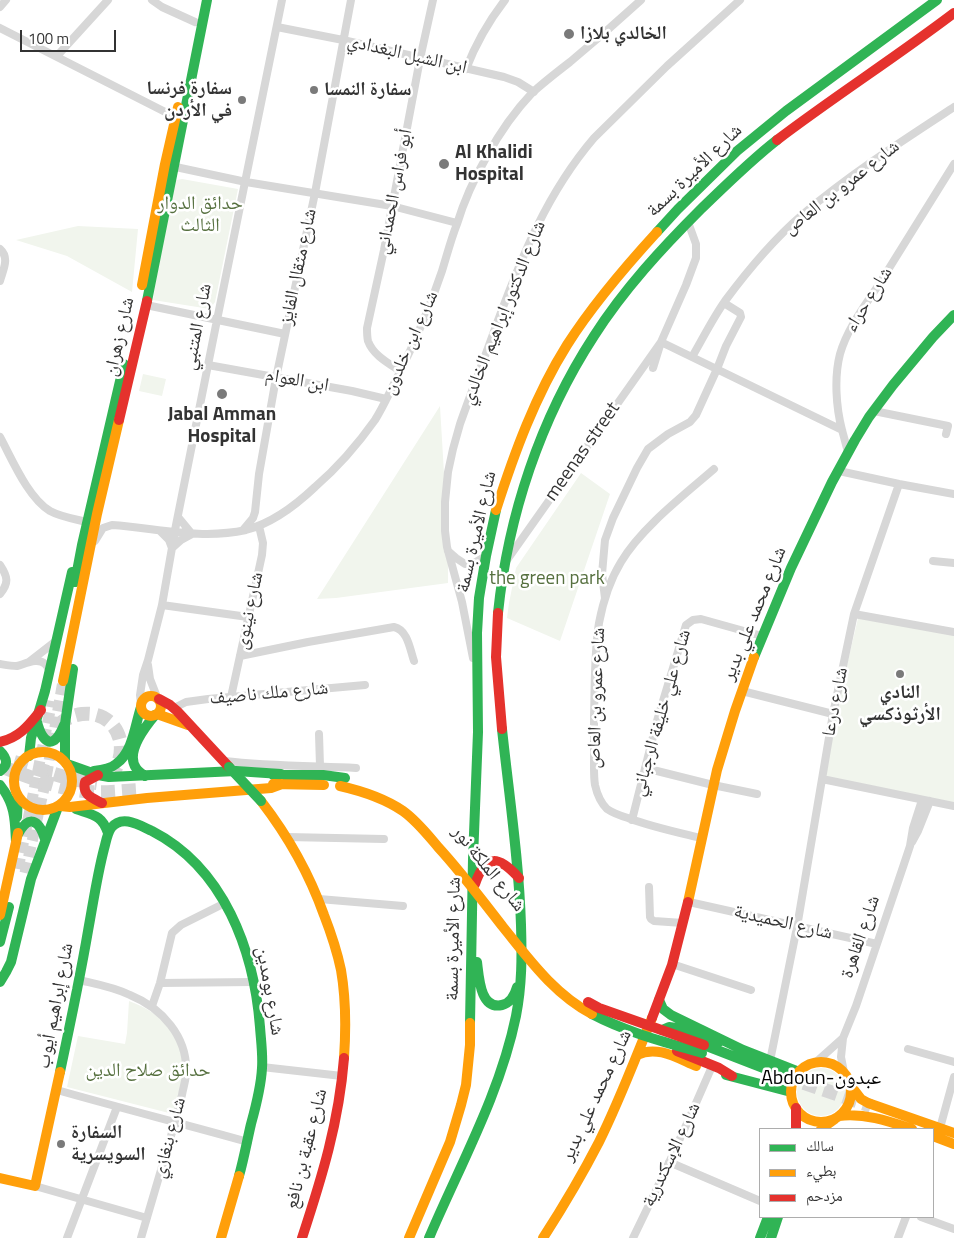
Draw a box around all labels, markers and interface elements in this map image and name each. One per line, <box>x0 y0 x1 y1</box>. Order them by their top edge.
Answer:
scale bar <box>22 20 119 52</box>
place label: الخالدي بلازا <box>580 23 667 45</box>
text: 100 m <box>28 27 69 50</box>
marker: الخالدي بلازا <box>562 27 576 41</box>
street label: ابن الشبل البغدادي <box>345 30 469 80</box>
place label: سفارة فرنسا في الأردن <box>146 78 232 122</box>
place label: سفارة النمسا <box>324 79 412 101</box>
marker: سفارة النمسا <box>308 84 320 96</box>
marker: سفارة فرنسا في الأردن <box>236 94 248 106</box>
street label: شارع الأميرة بسمة <box>642 120 748 222</box>
street label: أبو فراس الحمداني <box>372 127 418 257</box>
street label: شارع عمرو بن العاص <box>779 136 905 240</box>
place label: Al Khalidi Hospital <box>455 142 533 186</box>
marker: Al Khalidi Hospital <box>437 157 451 171</box>
park label: حدائق الدوار الثالث <box>157 193 243 237</box>
street label: شارع مثقال الفايز <box>276 207 322 327</box>
street label: شارع الدكتور إبراهيم الخالدي <box>457 218 551 408</box>
street label: شارع حراء <box>840 263 898 337</box>
street label: شارع المتنبي <box>178 282 218 372</box>
street label: شارع ابن خلدون <box>378 288 444 398</box>
street label: شارع زهران <box>100 295 140 379</box>
street label: ابن العوام <box>263 364 331 398</box>
marker: Jabal Amman Hospital <box>215 387 229 401</box>
street label: meenas street <box>541 398 625 506</box>
place label: Jabal Amman Hospital <box>168 404 276 448</box>
street label: شارع الأميرة بسمة <box>452 469 502 595</box>
street label: شارع محمد علي بدير <box>718 544 792 684</box>
park label: the green park <box>489 568 605 590</box>
street label: شارع نينوى <box>231 570 269 652</box>
street label: شارع عمرو بن العاص <box>583 627 611 769</box>
street label: شارع علي خليفة الرجباني <box>627 627 697 799</box>
street label: شارع درعا <box>818 666 854 738</box>
marker: النادي الأرثوذكسي <box>894 668 906 680</box>
street label: شارع ملك ناصيف <box>209 677 329 711</box>
place label: النادي الأرثوذكسي <box>859 682 941 726</box>
street label: شارع الملكة نور <box>446 821 530 917</box>
street label: شارع الأميرة بسمة <box>442 877 466 1001</box>
street label: شارع القاهرة <box>836 893 886 981</box>
street label: شارع الحميدية <box>732 901 834 945</box>
street label: شارع إبراهيم أيوب <box>33 941 79 1071</box>
street label: شارع بومدين <box>250 945 288 1037</box>
street label: شارع محمد علي بدير <box>557 1027 637 1165</box>
park label: حدائق صلاح الدين <box>85 1060 211 1082</box>
district label: Abdoun-عبدون <box>761 1067 881 1091</box>
street label: شارع عقبة بن نافع <box>281 1086 333 1212</box>
street label: شارع بنغازي <box>148 1095 192 1181</box>
street label: شارع الإسكندرية <box>638 1099 706 1211</box>
place label: السفارة السويسرية <box>71 1122 146 1166</box>
legend <box>759 1128 934 1218</box>
text: سالك <box>806 1134 834 1157</box>
marker: السفارة السويسرية <box>55 1138 67 1150</box>
text: بطيء <box>806 1159 836 1182</box>
text: مزدحم <box>806 1184 843 1207</box>

